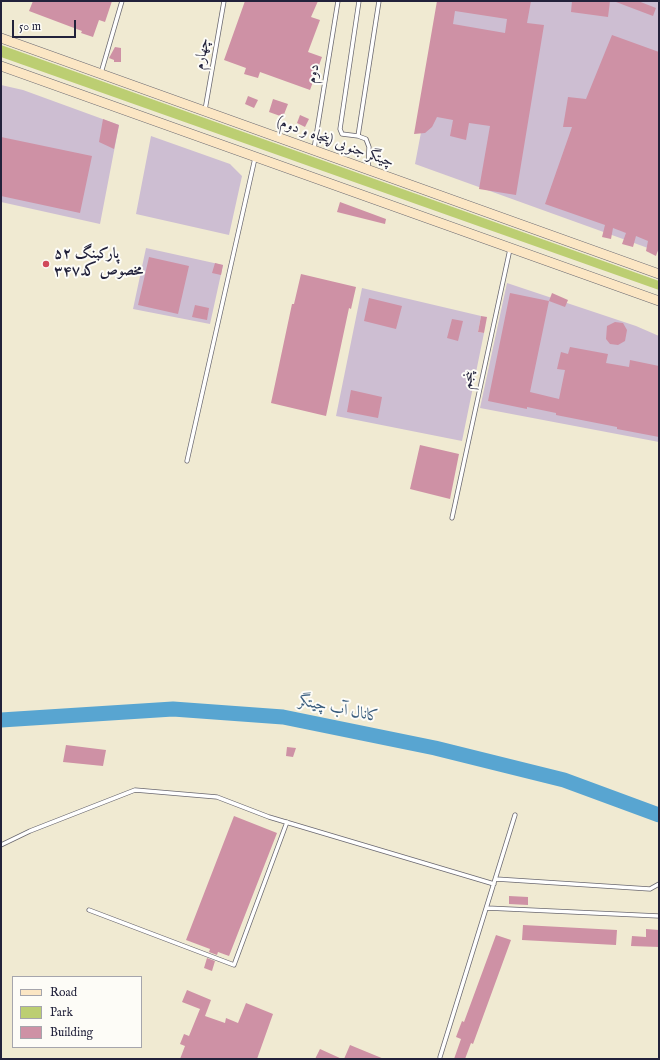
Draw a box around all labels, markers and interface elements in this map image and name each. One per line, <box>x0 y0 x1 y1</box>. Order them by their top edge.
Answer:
scale bar <box>14 12 78 38</box>
text: 50 m <box>19 19 41 34</box>
street label: چهارم <box>191 37 215 71</box>
street label: دوم <box>304 63 324 85</box>
street label: چیتگر جنوبی (پنجاه و دوم) <box>274 113 396 173</box>
place label: پارکینگ ۵۲ مخصوص کد۳۴۷ <box>54 246 143 281</box>
marker: پارکینگ ۵۲ مخصوص کد۳۴۷ <box>41 259 51 269</box>
street label: پنجم <box>458 369 480 391</box>
water label: کانال آب چیتگر <box>297 692 381 728</box>
legend <box>12 976 142 1048</box>
text: Road <box>50 985 77 1000</box>
text: Park <box>50 1005 73 1020</box>
text: Building <box>50 1025 93 1040</box>

